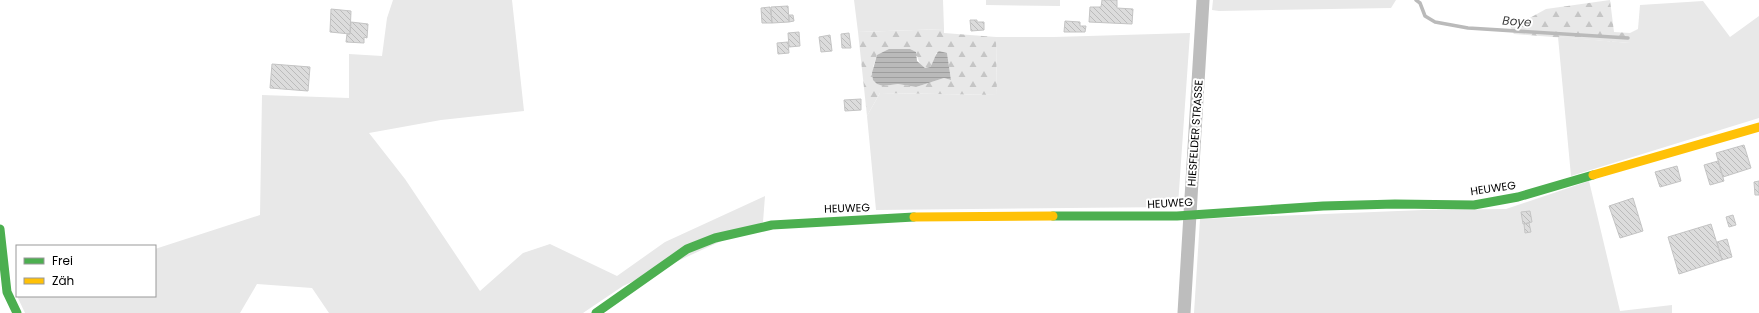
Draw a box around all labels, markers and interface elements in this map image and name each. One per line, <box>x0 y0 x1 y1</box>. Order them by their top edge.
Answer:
water label: Boye <box>1502 12 1533 31</box>
street label: HIESFELDER STRASSE <box>1183 79 1207 187</box>
street label: HEUWEG <box>1469 177 1517 199</box>
street label: HEUWEG <box>1147 194 1194 212</box>
street label: HEUWEG <box>824 199 871 217</box>
legend <box>16 245 156 297</box>
text: Frei <box>52 252 73 269</box>
text: Zäh <box>52 272 74 289</box>

